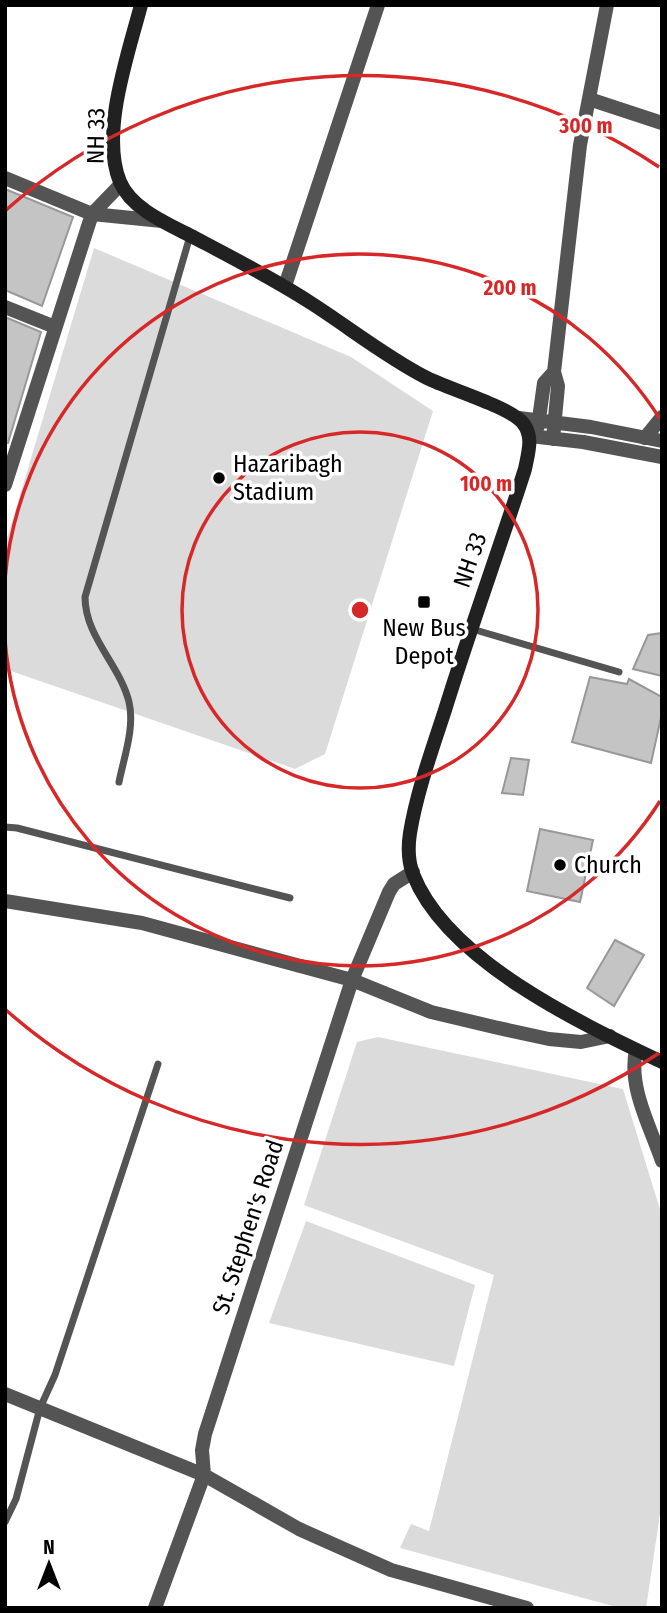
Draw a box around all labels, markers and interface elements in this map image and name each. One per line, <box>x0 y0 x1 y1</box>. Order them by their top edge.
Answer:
street label: NH 33 <box>82 108 110 164</box>
text: 300 m <box>558 113 613 139</box>
text: 200 m <box>482 275 537 301</box>
place label: Hazaribagh Stadium <box>233 450 343 506</box>
marker: Hazaribagh Stadium <box>211 470 227 486</box>
text: 100 m <box>460 471 512 497</box>
street label: NH 33 <box>448 529 492 591</box>
marker: New Bus Depot <box>416 594 432 610</box>
centre of rings <box>348 598 372 622</box>
place label: New Bus Depot <box>382 614 466 670</box>
place label: Church <box>574 851 642 879</box>
marker: Church <box>552 857 568 873</box>
street label: St. Stephen's Road <box>207 1136 289 1318</box>
north arrow <box>14 1529 84 1599</box>
text: N <box>43 1536 55 1559</box>

